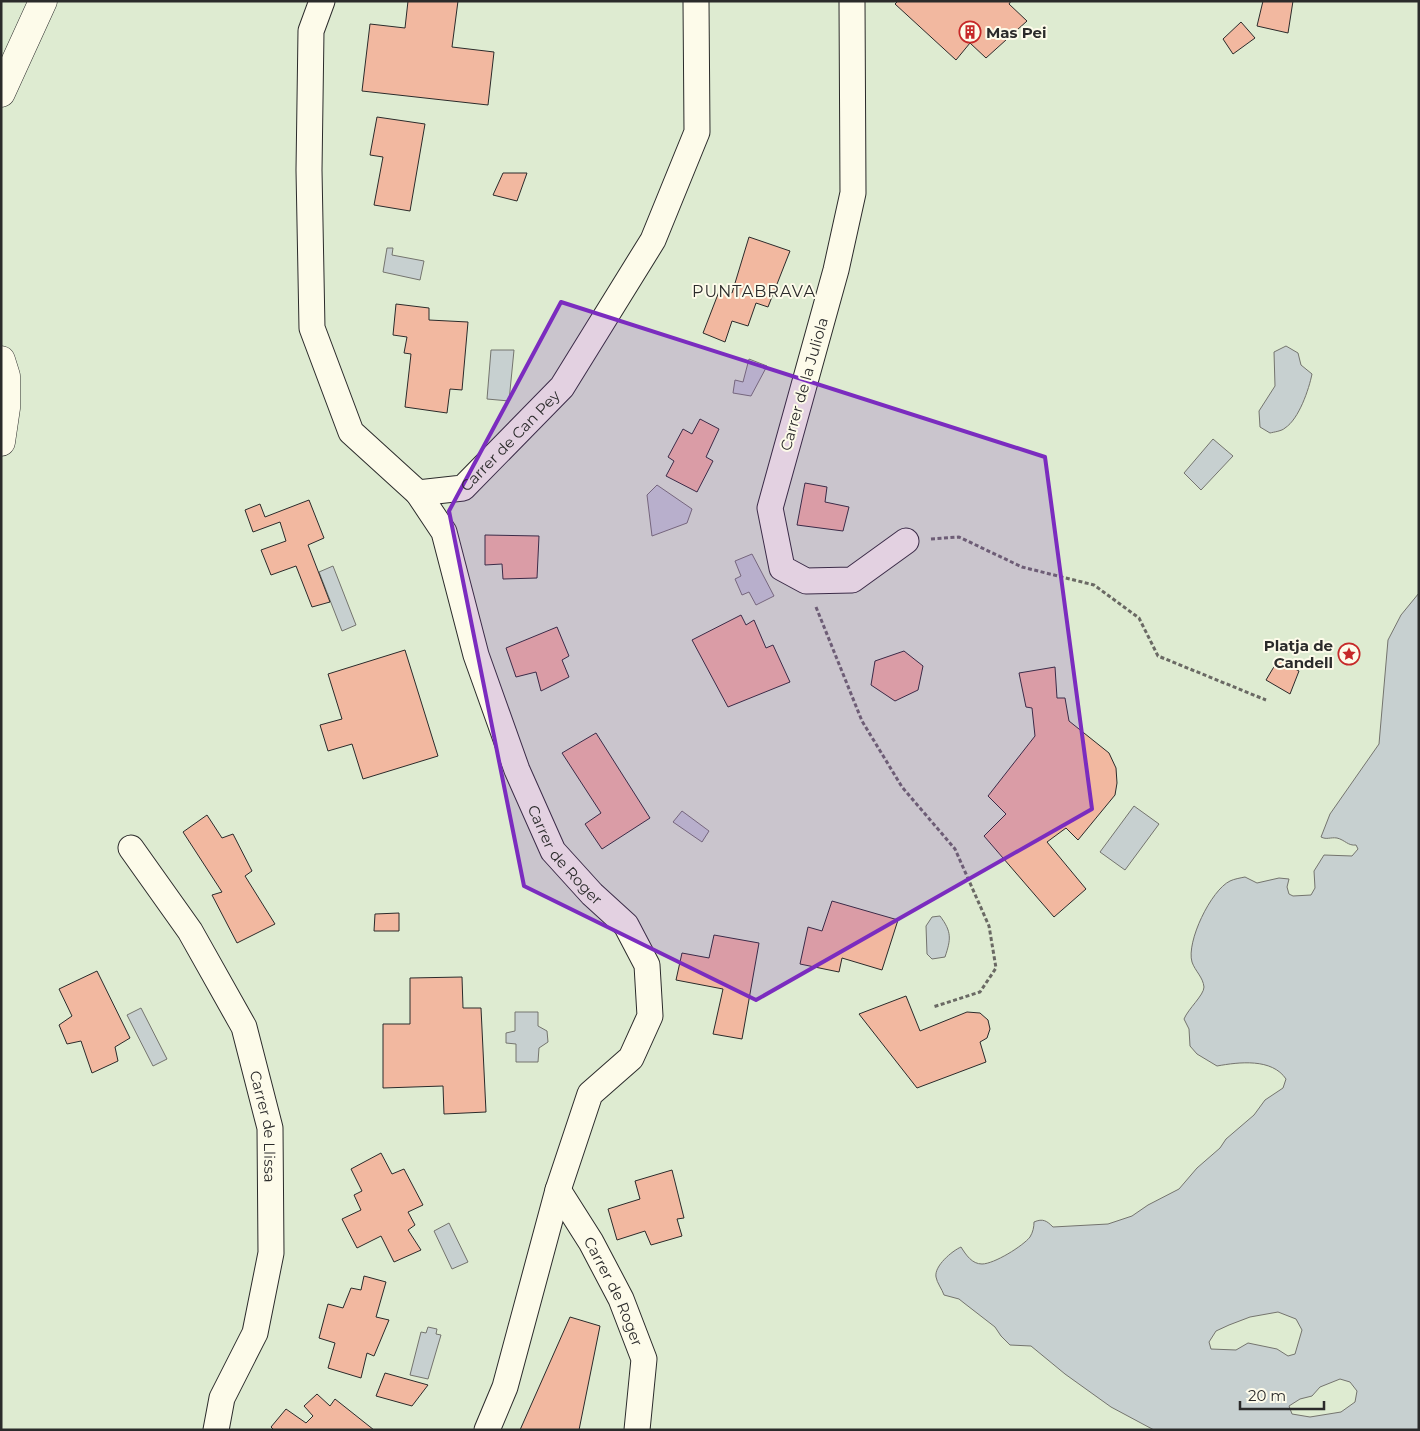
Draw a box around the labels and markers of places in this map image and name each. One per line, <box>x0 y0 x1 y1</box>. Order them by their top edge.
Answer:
building icon: Mas Pei <box>958 20 982 44</box>
place label: Mas Pei <box>986 23 1047 42</box>
place label: Platja de Candell <box>1264 636 1333 672</box>
place icon: Platja de Candell <box>1337 642 1361 666</box>

